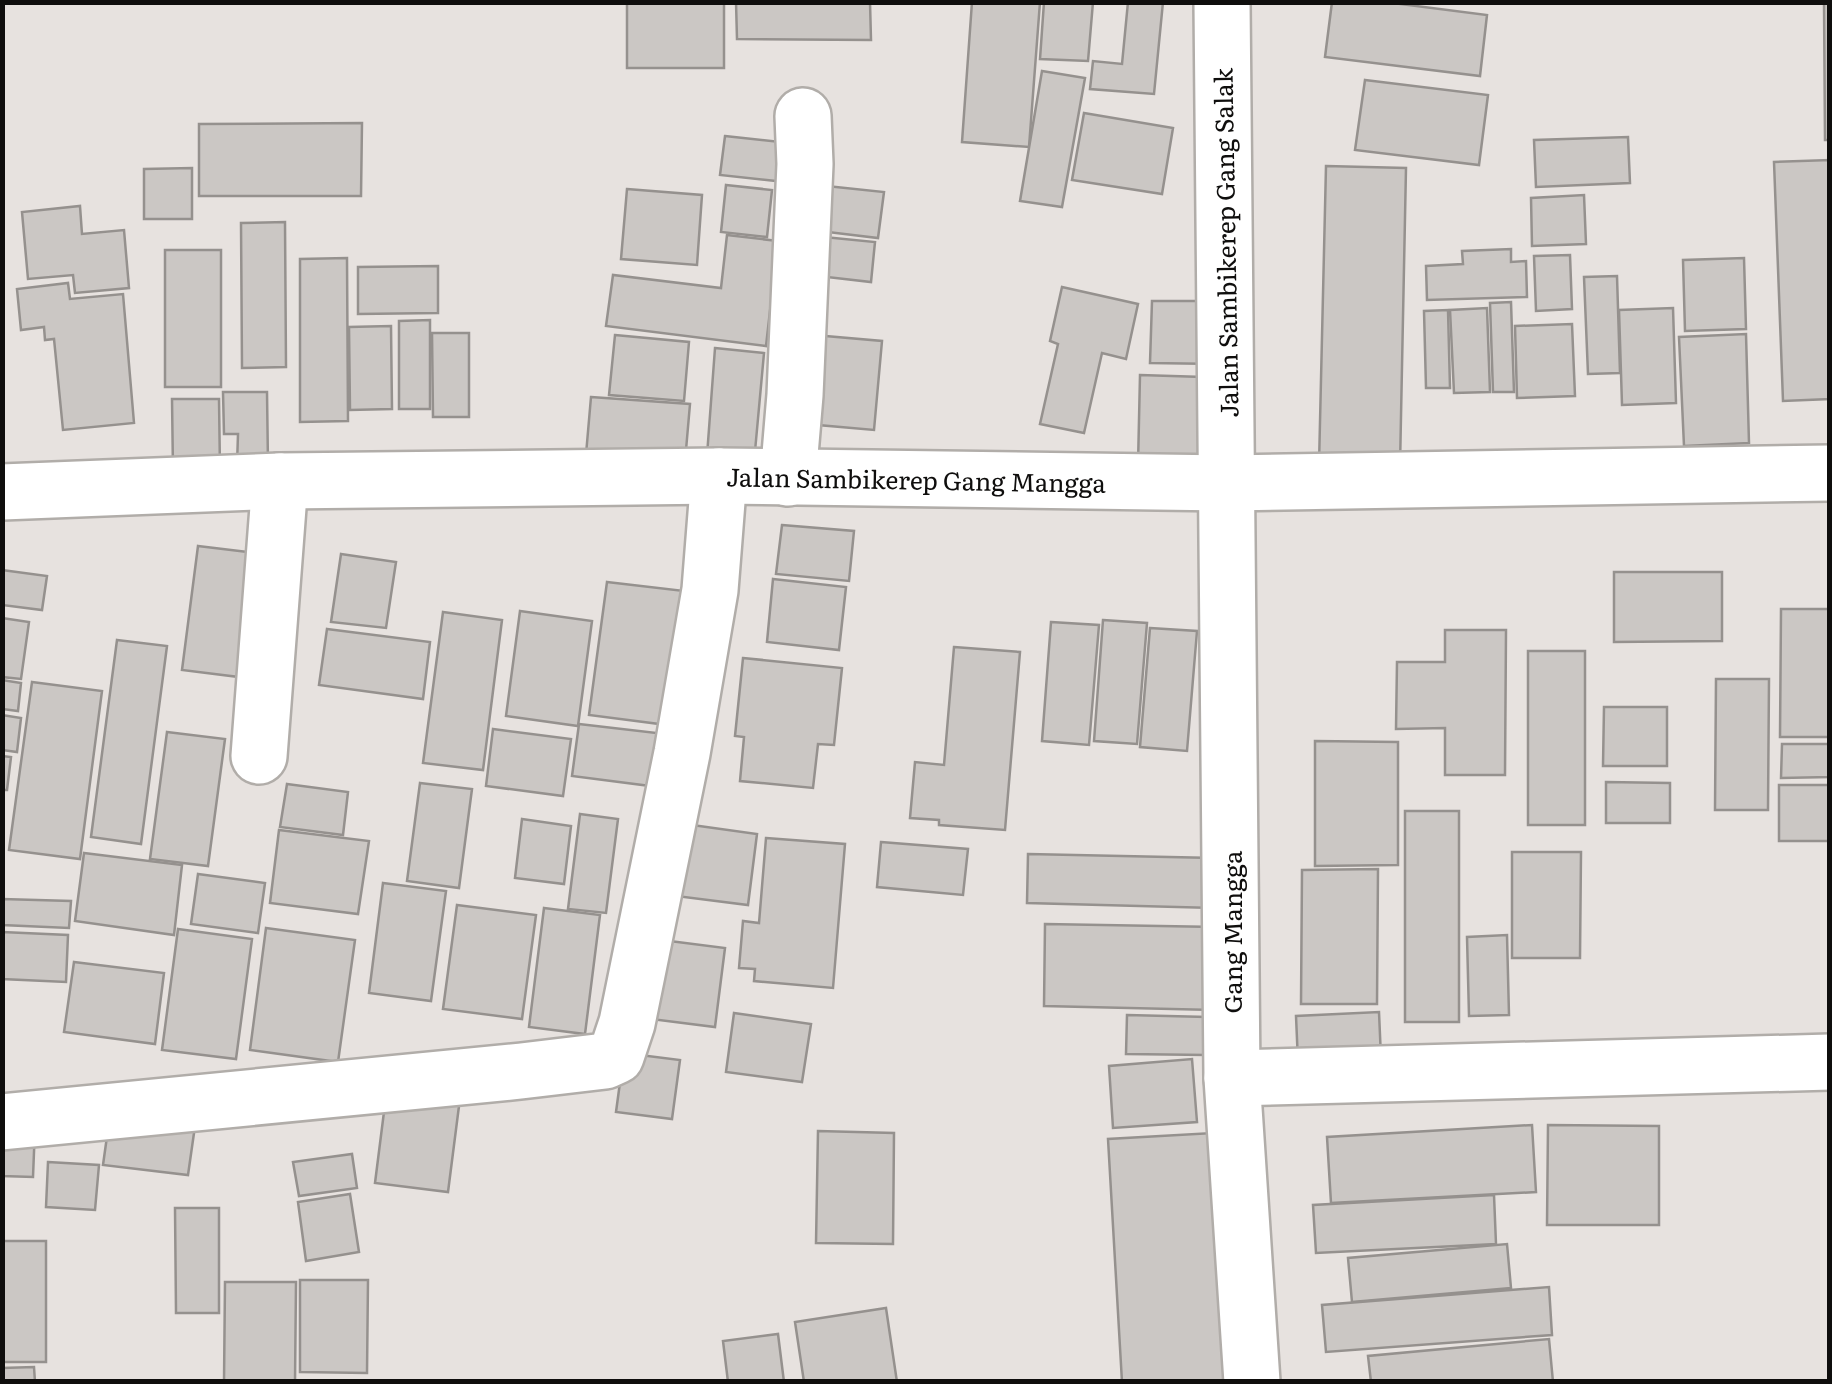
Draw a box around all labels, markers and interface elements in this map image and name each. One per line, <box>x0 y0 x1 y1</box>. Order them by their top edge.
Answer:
street label: Jalan Sambikerep Gang Salak <box>1203 67 1247 418</box>
street label: Jalan Sambikerep Gang Mangga <box>726 457 1107 501</box>
street label: Gang Mangga <box>1213 850 1250 1013</box>

